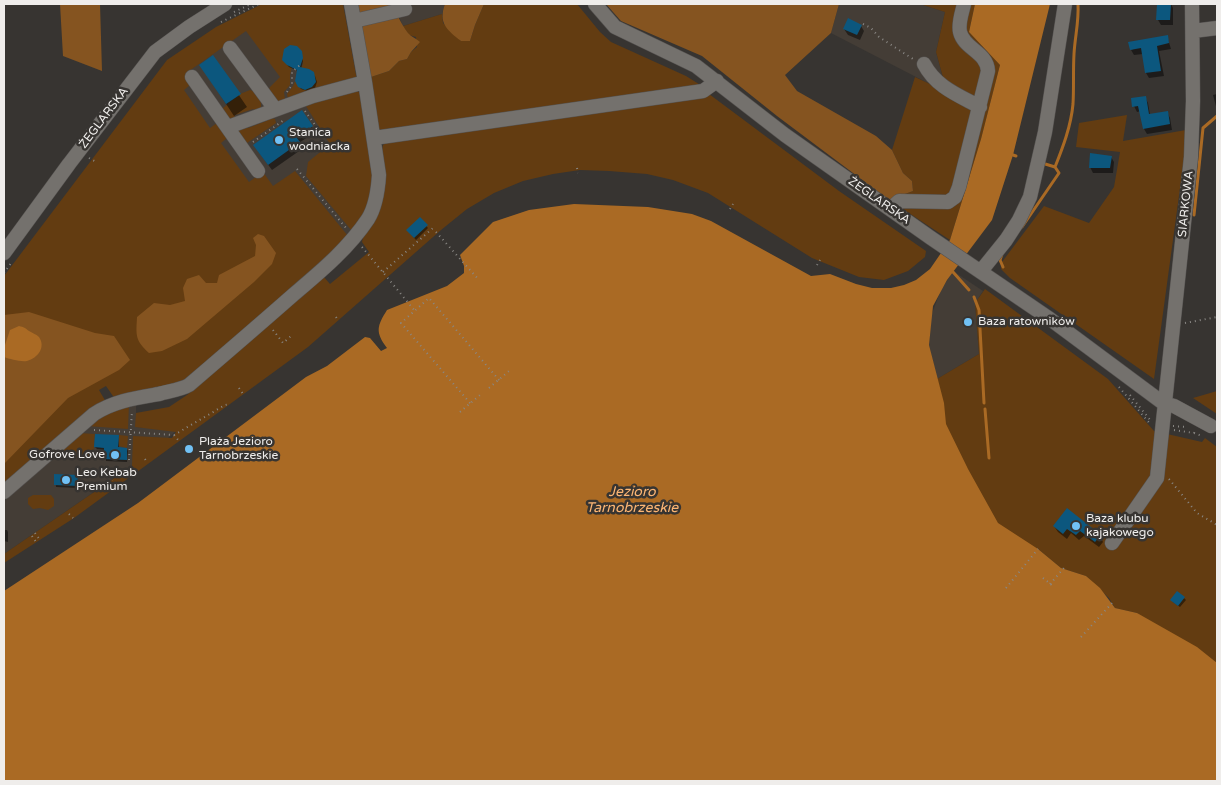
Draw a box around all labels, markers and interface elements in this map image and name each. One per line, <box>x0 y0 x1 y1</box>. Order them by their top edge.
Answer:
street label: ŻEGLARSKA <box>76 85 132 151</box>
place label: Stanica wodniacka <box>289 126 350 154</box>
marker: Stanica wodniacka <box>273 134 285 146</box>
street label: SIARKOWA <box>1175 170 1197 238</box>
street label: ŻEGLARSKA <box>845 174 913 228</box>
place label: Baza ratowników <box>978 315 1075 329</box>
marker: Baza ratowników <box>962 316 974 328</box>
place label: Plaża Jezioro Tarnobrzeskie <box>199 435 278 463</box>
marker: Plaża Jezioro Tarnobrzeskie <box>183 443 195 455</box>
place label: Gofrove Love <box>29 448 105 462</box>
marker: Gofrove Love <box>109 449 121 461</box>
place label: Leo Kebab Premium <box>76 466 137 494</box>
marker: Leo Kebab Premium <box>60 474 72 486</box>
water label: Jezioro Tarnobrzeskie <box>586 484 678 516</box>
place label: Baza klubu kajakowego <box>1086 512 1154 540</box>
marker: Baza klubu kajakowego <box>1070 520 1082 532</box>

